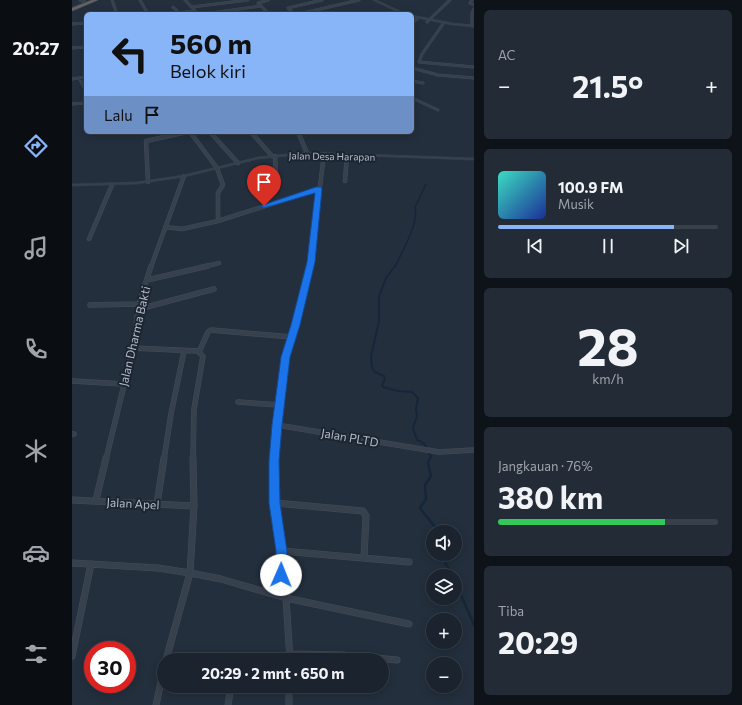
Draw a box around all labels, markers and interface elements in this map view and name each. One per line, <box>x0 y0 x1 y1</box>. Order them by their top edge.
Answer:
text: 560 m <box>170 26 252 60</box>
icon: left <box>104 28 156 80</box>
text: 20:27 <box>13 37 59 59</box>
text: AC <box>498 47 516 63</box>
text: Belok kiri <box>170 60 246 82</box>
text: 21.5° <box>572 67 643 104</box>
text: − <box>498 72 511 99</box>
text: + <box>705 72 718 99</box>
icon: arrive <box>141 104 163 126</box>
text: Lalu <box>104 106 133 124</box>
icon: directions <box>22 132 50 160</box>
street label: Jalan Desa Harapan <box>289 149 375 163</box>
pin <box>247 165 281 206</box>
icon: arrive <box>253 171 275 193</box>
text: 100.9 FM <box>558 178 624 196</box>
text: Musik <box>558 196 594 212</box>
icon: music <box>22 234 50 262</box>
icon: previous <box>524 235 546 257</box>
icon: pause <box>597 235 619 257</box>
icon: next <box>670 235 692 257</box>
street label: Jalan Dharma Bakti <box>116 284 153 388</box>
text: 28 <box>577 313 639 377</box>
icon: phone <box>22 335 50 363</box>
text: km/h <box>592 371 624 387</box>
street label: Jalan PLTD <box>320 425 380 450</box>
icon: climate <box>22 437 50 465</box>
text: Jangkauan · 76% <box>498 458 593 474</box>
text: 380 km <box>498 478 603 515</box>
street label: Jalan Apel <box>106 495 160 512</box>
map controls <box>426 525 462 693</box>
button: sound <box>426 525 462 561</box>
icon: car <box>22 539 50 567</box>
position arrow <box>260 554 302 596</box>
button: layers <box>426 569 462 605</box>
text: Tiba <box>498 603 524 619</box>
button: + <box>426 613 462 649</box>
text: 20:29 <box>498 623 578 660</box>
icon: filters <box>22 640 50 668</box>
speed limit sign: 30 <box>84 641 136 693</box>
button: − <box>426 657 462 693</box>
text: 20:29 · 2 mnt · 650 m <box>202 664 344 682</box>

